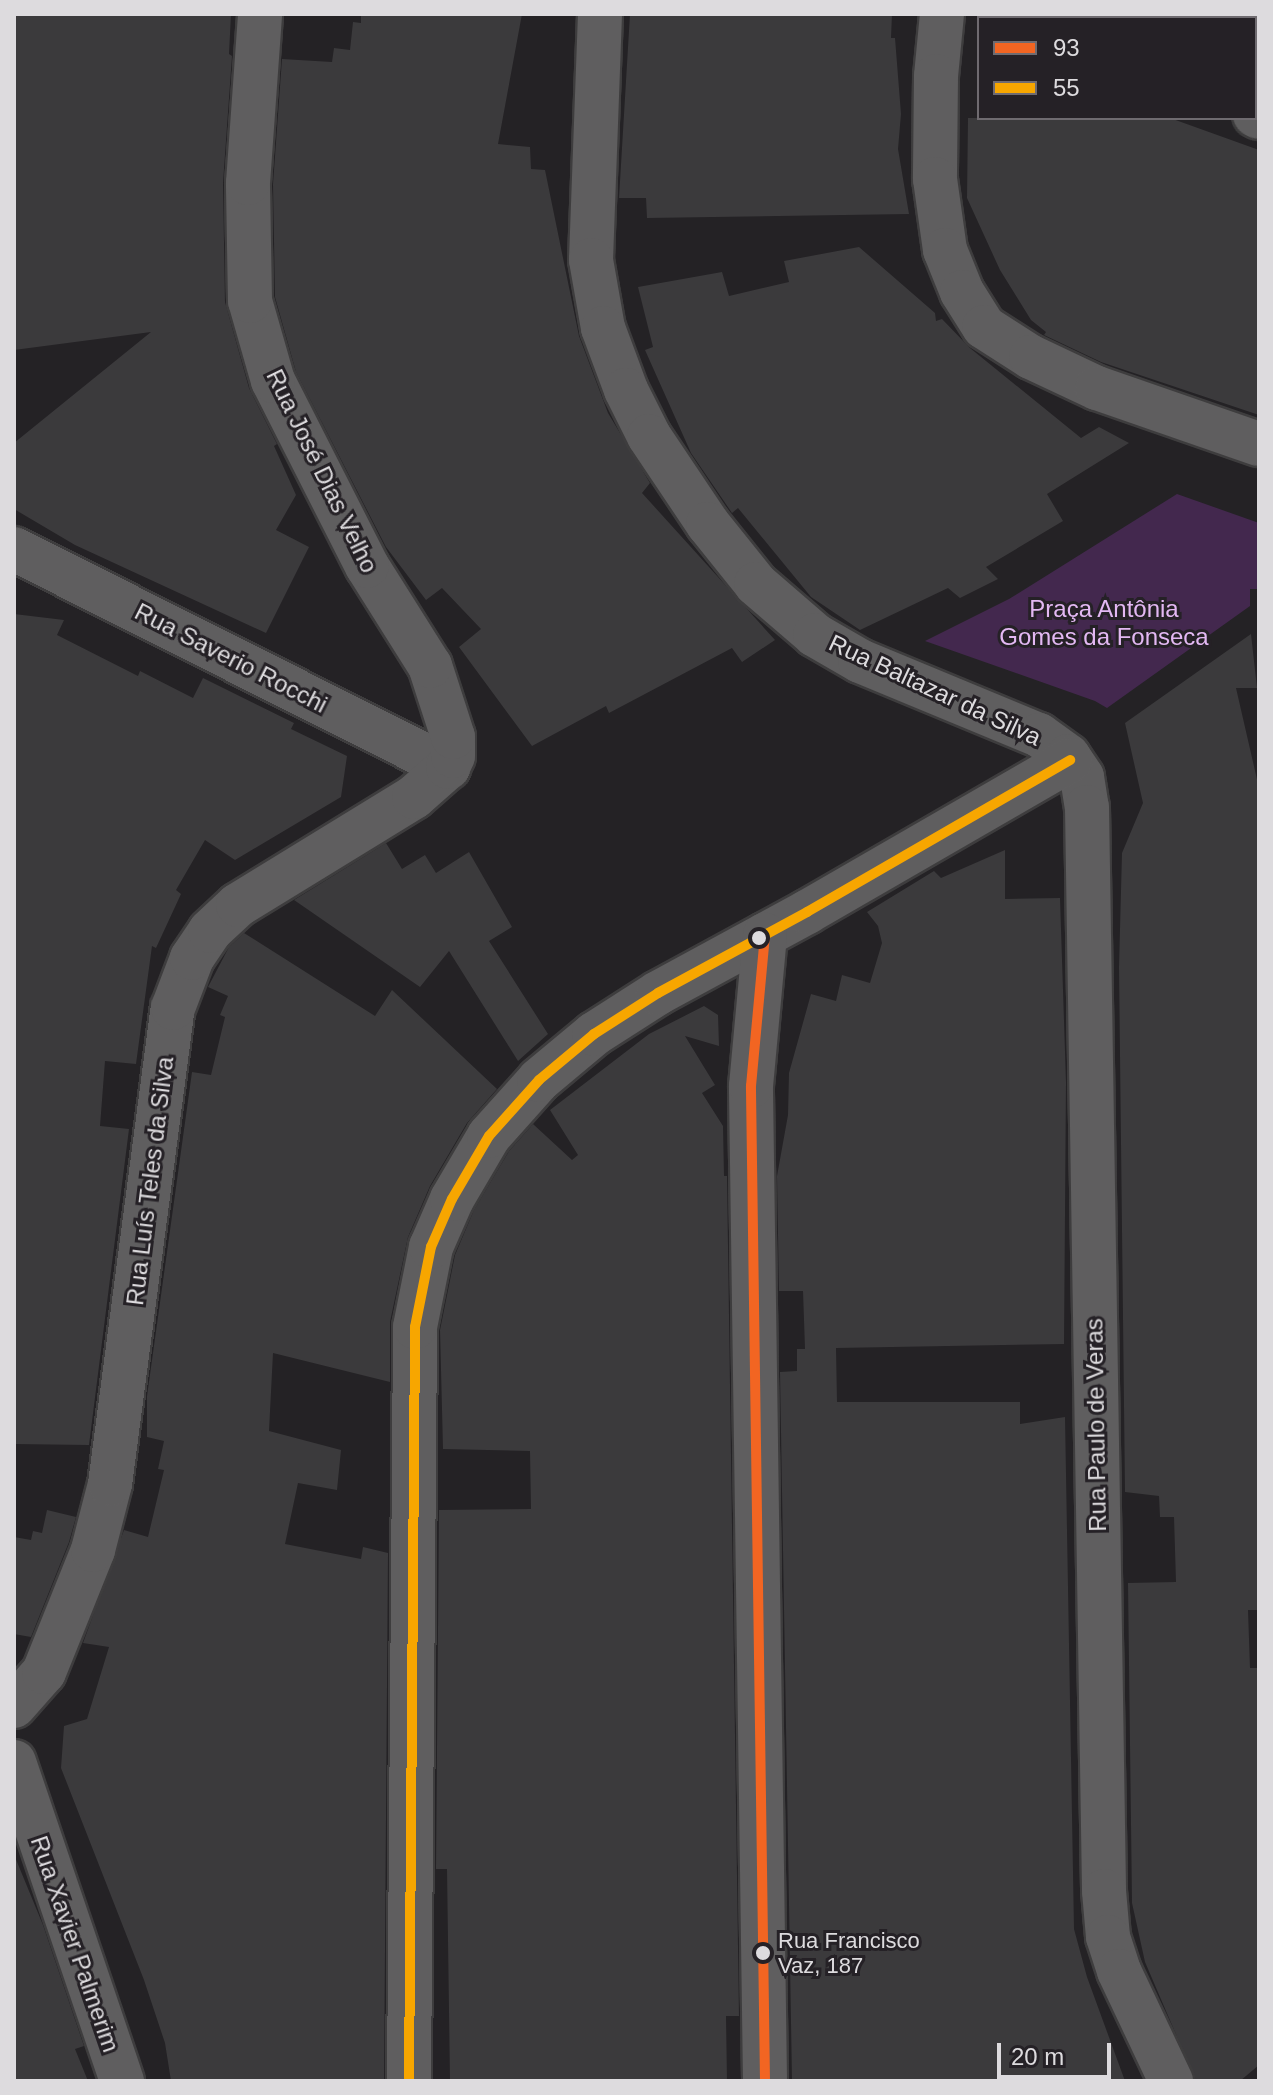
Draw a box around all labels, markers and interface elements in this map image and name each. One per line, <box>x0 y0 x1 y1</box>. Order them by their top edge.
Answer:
legend <box>977 16 1257 120</box>
text: 93 <box>1053 34 1080 61</box>
text: 55 <box>1053 74 1080 101</box>
street label: Rua José Dias Velho <box>260 365 384 577</box>
park label: Praça Antônia Gomes da Fonseca <box>999 595 1209 651</box>
street label: Rua Saverio Rocchi <box>130 597 332 719</box>
street label: Rua Baltazar da Silva <box>824 628 1046 752</box>
unlabelled marker <box>751 930 767 946</box>
street label: Rua Luís Teles da Silva <box>120 1055 180 1307</box>
street label: Rua Paulo de Veras <box>1080 1318 1112 1532</box>
street label: Rua Xavier Palmerim <box>24 1832 126 2056</box>
place label: Rua Francisco Vaz, 187 <box>778 1927 920 1978</box>
marker: Rua Francisco Vaz, 187 <box>755 1945 771 1961</box>
scale bar <box>1001 2027 1115 2077</box>
text: 20 m <box>1011 2043 1064 2070</box>

